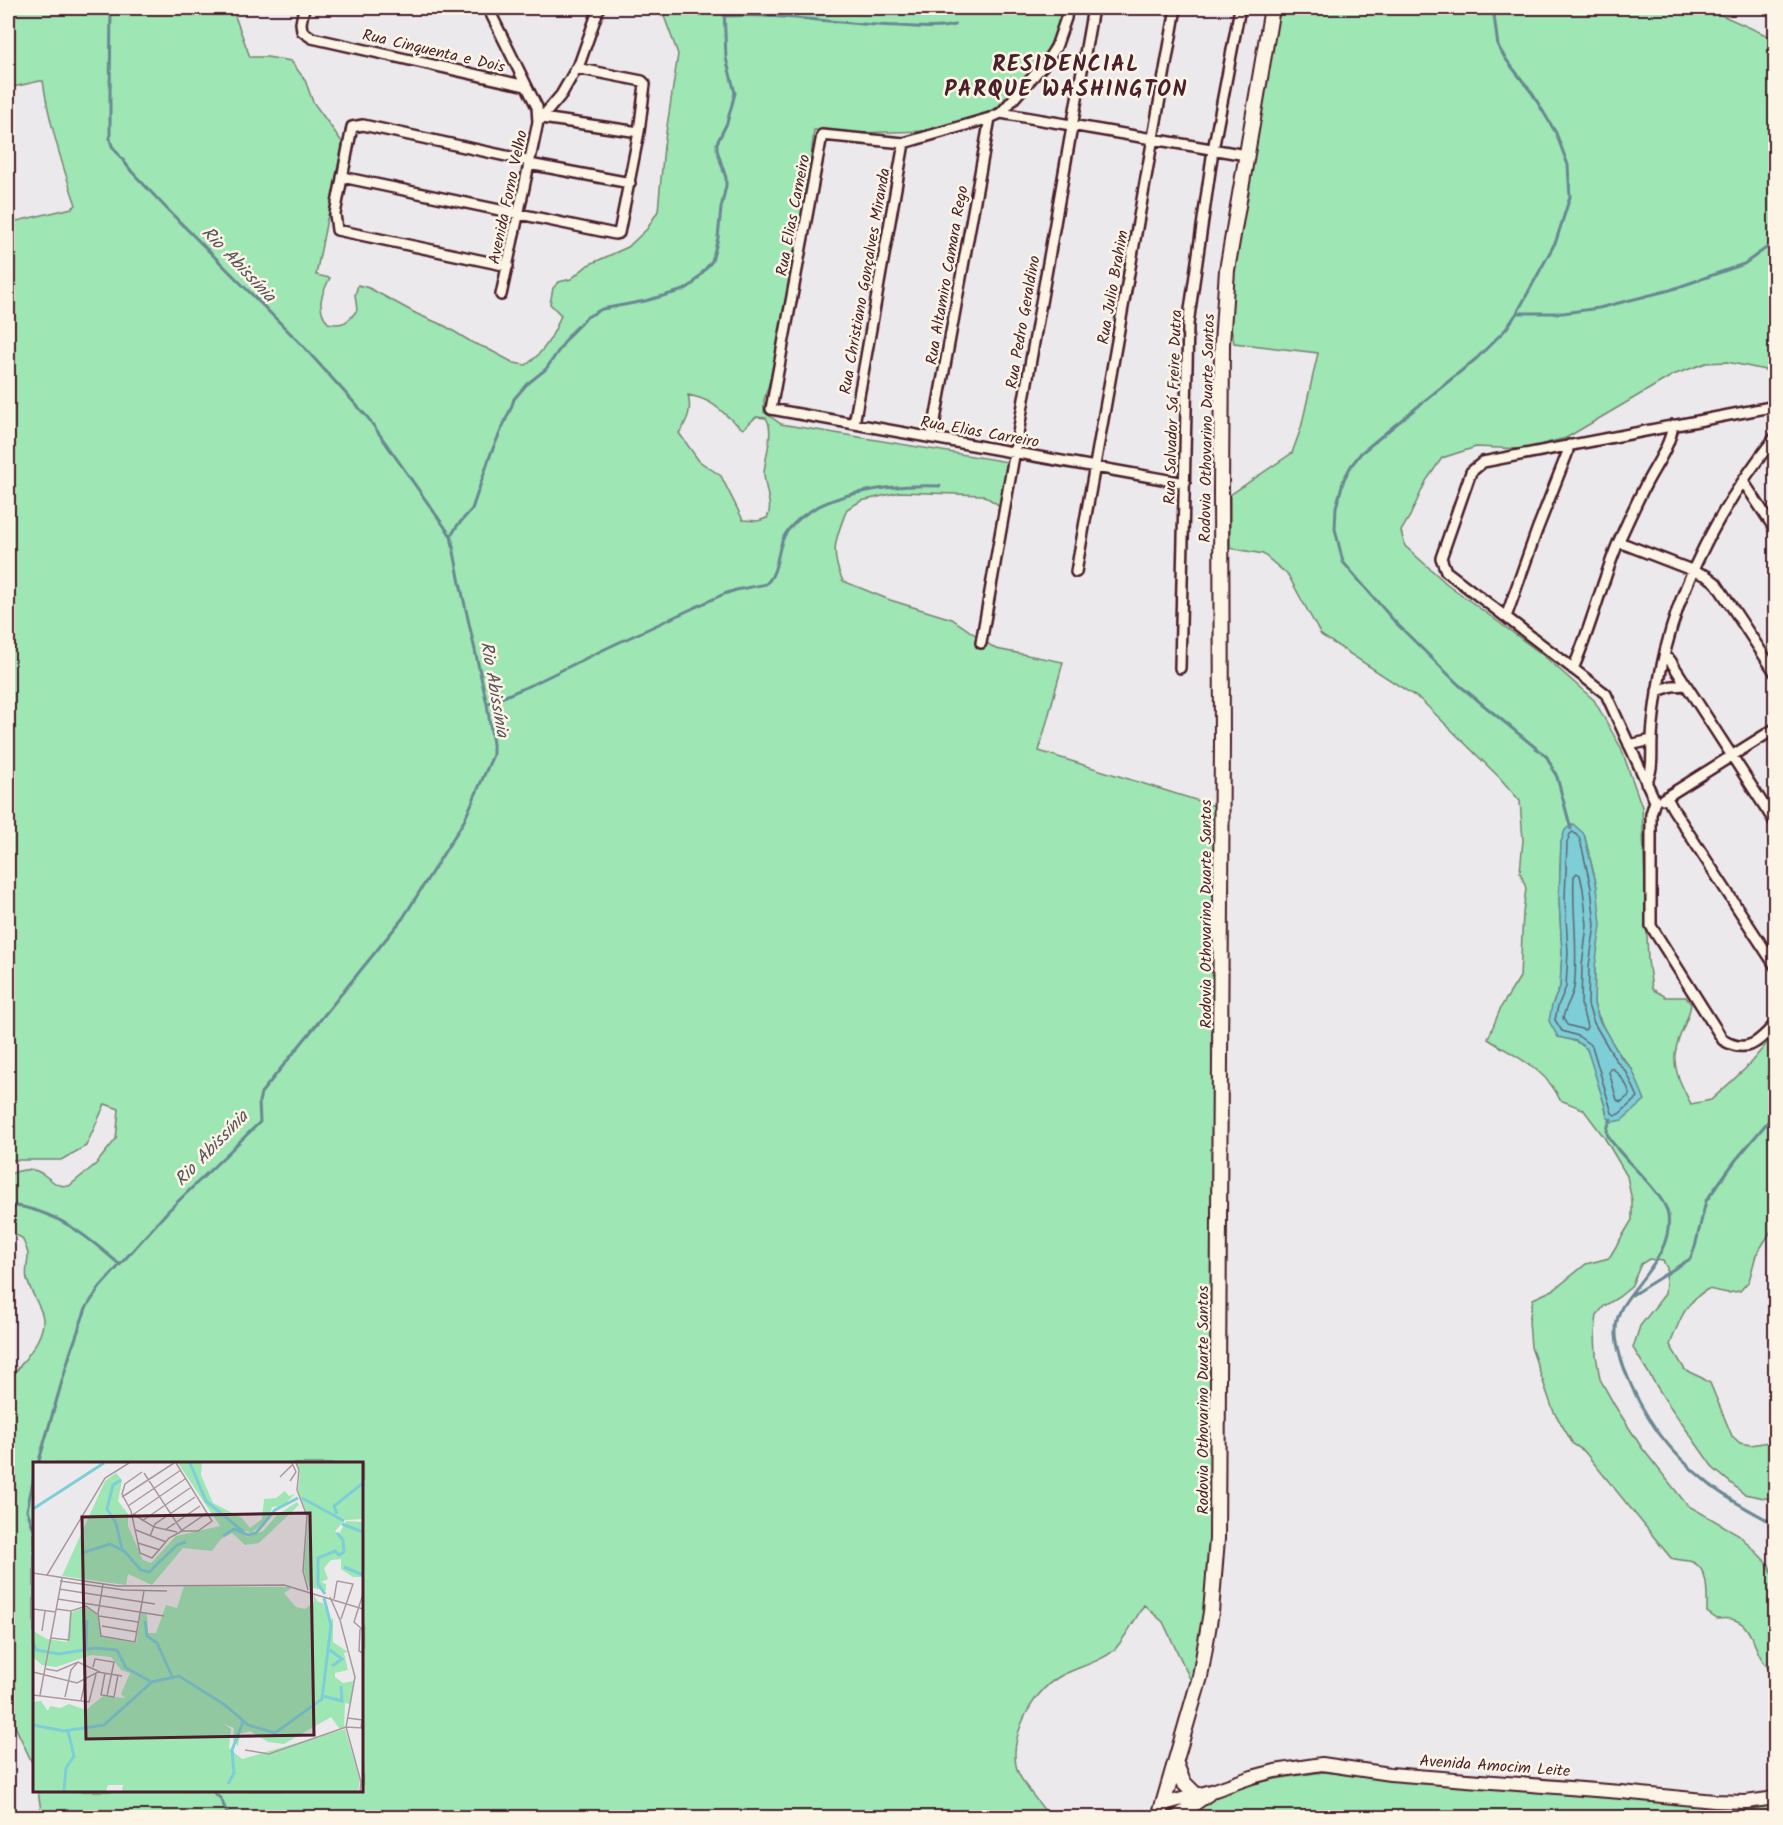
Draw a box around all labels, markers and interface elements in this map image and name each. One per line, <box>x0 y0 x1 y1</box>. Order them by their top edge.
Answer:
street label: Rua Cinquenta e Dois <box>360 23 508 80</box>
district label: RESIDENCIAL PARQUE WASHINGTON <box>944 48 1188 108</box>
street label: Avenida Forno Velho <box>482 128 535 267</box>
street label: Rua Elias Carneiro <box>769 152 818 278</box>
street label: Rua Christiano Gonçalves Miranda <box>833 166 898 396</box>
street label: Rua Altamiro Camara Rego <box>919 184 976 367</box>
water label: Rio Abissínia <box>194 220 283 311</box>
street label: Rua Julio Brahim <box>1091 228 1136 346</box>
street label: Rua Pedro Geraldino <box>999 254 1048 391</box>
street label: Rua Salvador Sá Freire Dutra <box>1158 309 1189 505</box>
street label: Rodovia Othovarino Duarte Santos <box>1193 313 1222 543</box>
street label: Rua Elias Carreiro <box>918 410 1041 455</box>
water label: Rio Abissínia <box>471 639 516 741</box>
street label: Rodovia Othovarino Duarte Santos <box>1194 799 1219 1029</box>
water label: Rio Abissínia <box>168 1103 257 1194</box>
street label: Rodovia Othovarino Duarte Santos <box>1191 1285 1216 1515</box>
inset map <box>33 1462 363 1792</box>
street label: Avenida Amocim Leite <box>1419 1749 1571 1784</box>

